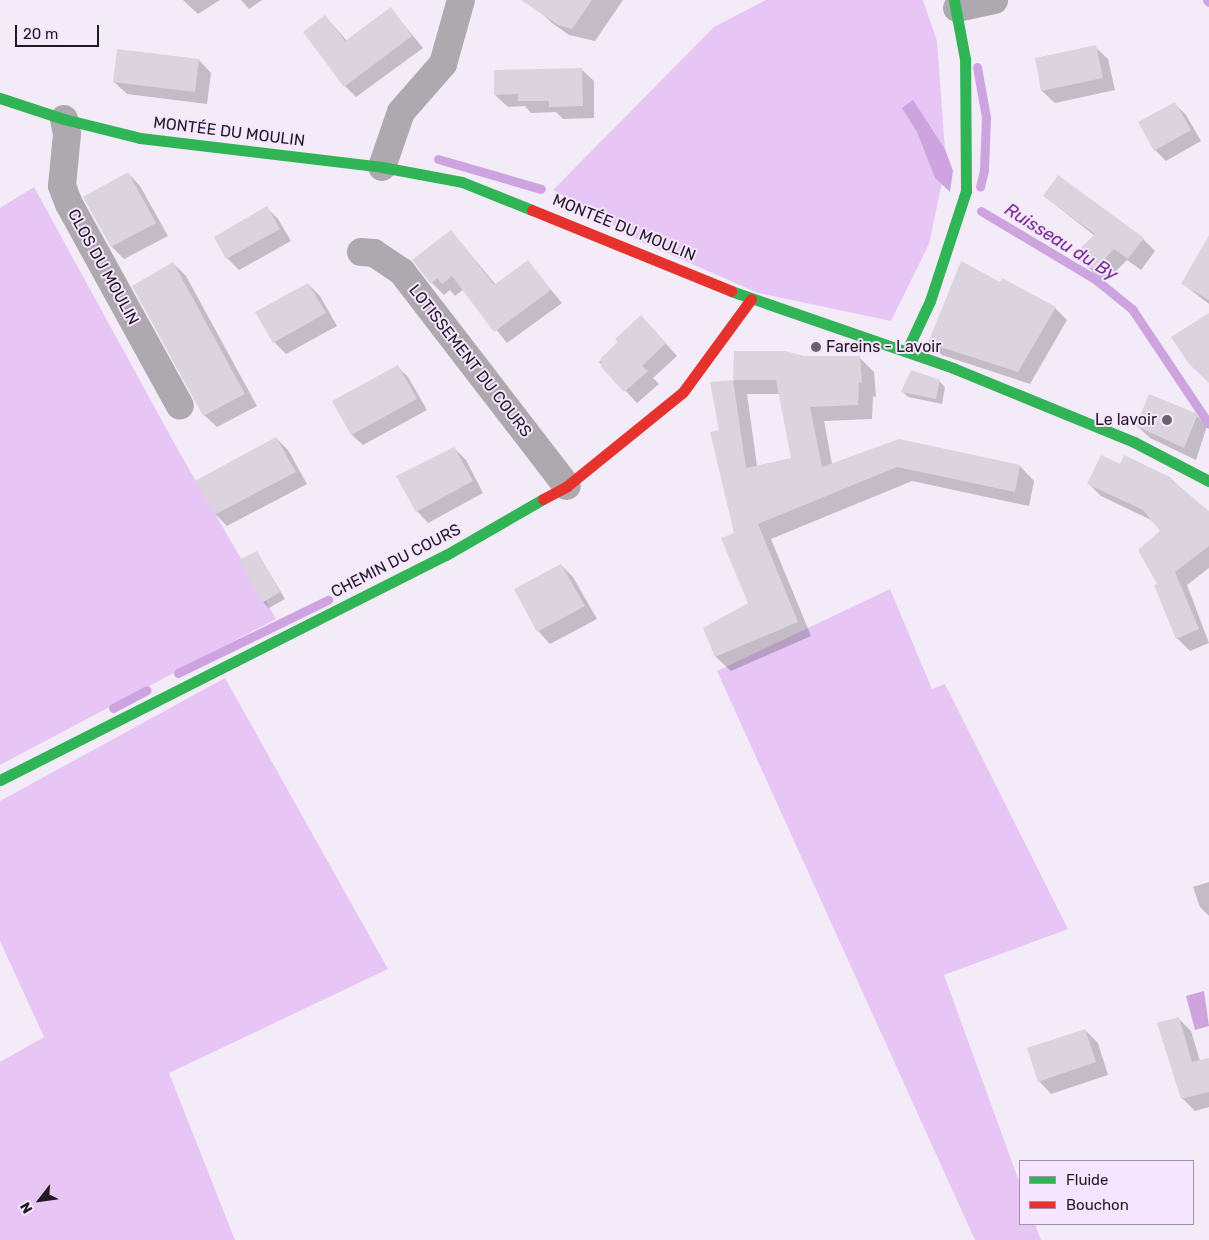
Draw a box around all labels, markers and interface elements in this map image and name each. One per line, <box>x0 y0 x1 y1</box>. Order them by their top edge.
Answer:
scale bar <box>18 15 101 47</box>
text: 20 m <box>23 25 58 43</box>
street label: MONTÉE DU MOULIN <box>152 113 306 151</box>
street label: MONTÉE DU MOULIN <box>550 191 698 265</box>
water label: Ruisseau du By <box>1000 199 1122 285</box>
street label: CLOS DU MOULIN <box>63 206 143 328</box>
street label: LOTISSEMENT DU COURS <box>404 281 536 441</box>
place label: Fareins - Lavoir <box>826 337 941 357</box>
marker: Fareins - Lavoir <box>810 341 822 353</box>
place label: Le lavoir <box>1095 410 1157 430</box>
marker: Le lavoir <box>1161 414 1173 426</box>
street label: CHEMIN DU COURS <box>328 520 464 602</box>
legend <box>1019 1160 1194 1225</box>
text: Fluide <box>1066 1171 1108 1189</box>
north arrow <box>15 1175 65 1225</box>
text: Bouchon <box>1066 1196 1129 1214</box>
text: N <box>17 1199 36 1216</box>

